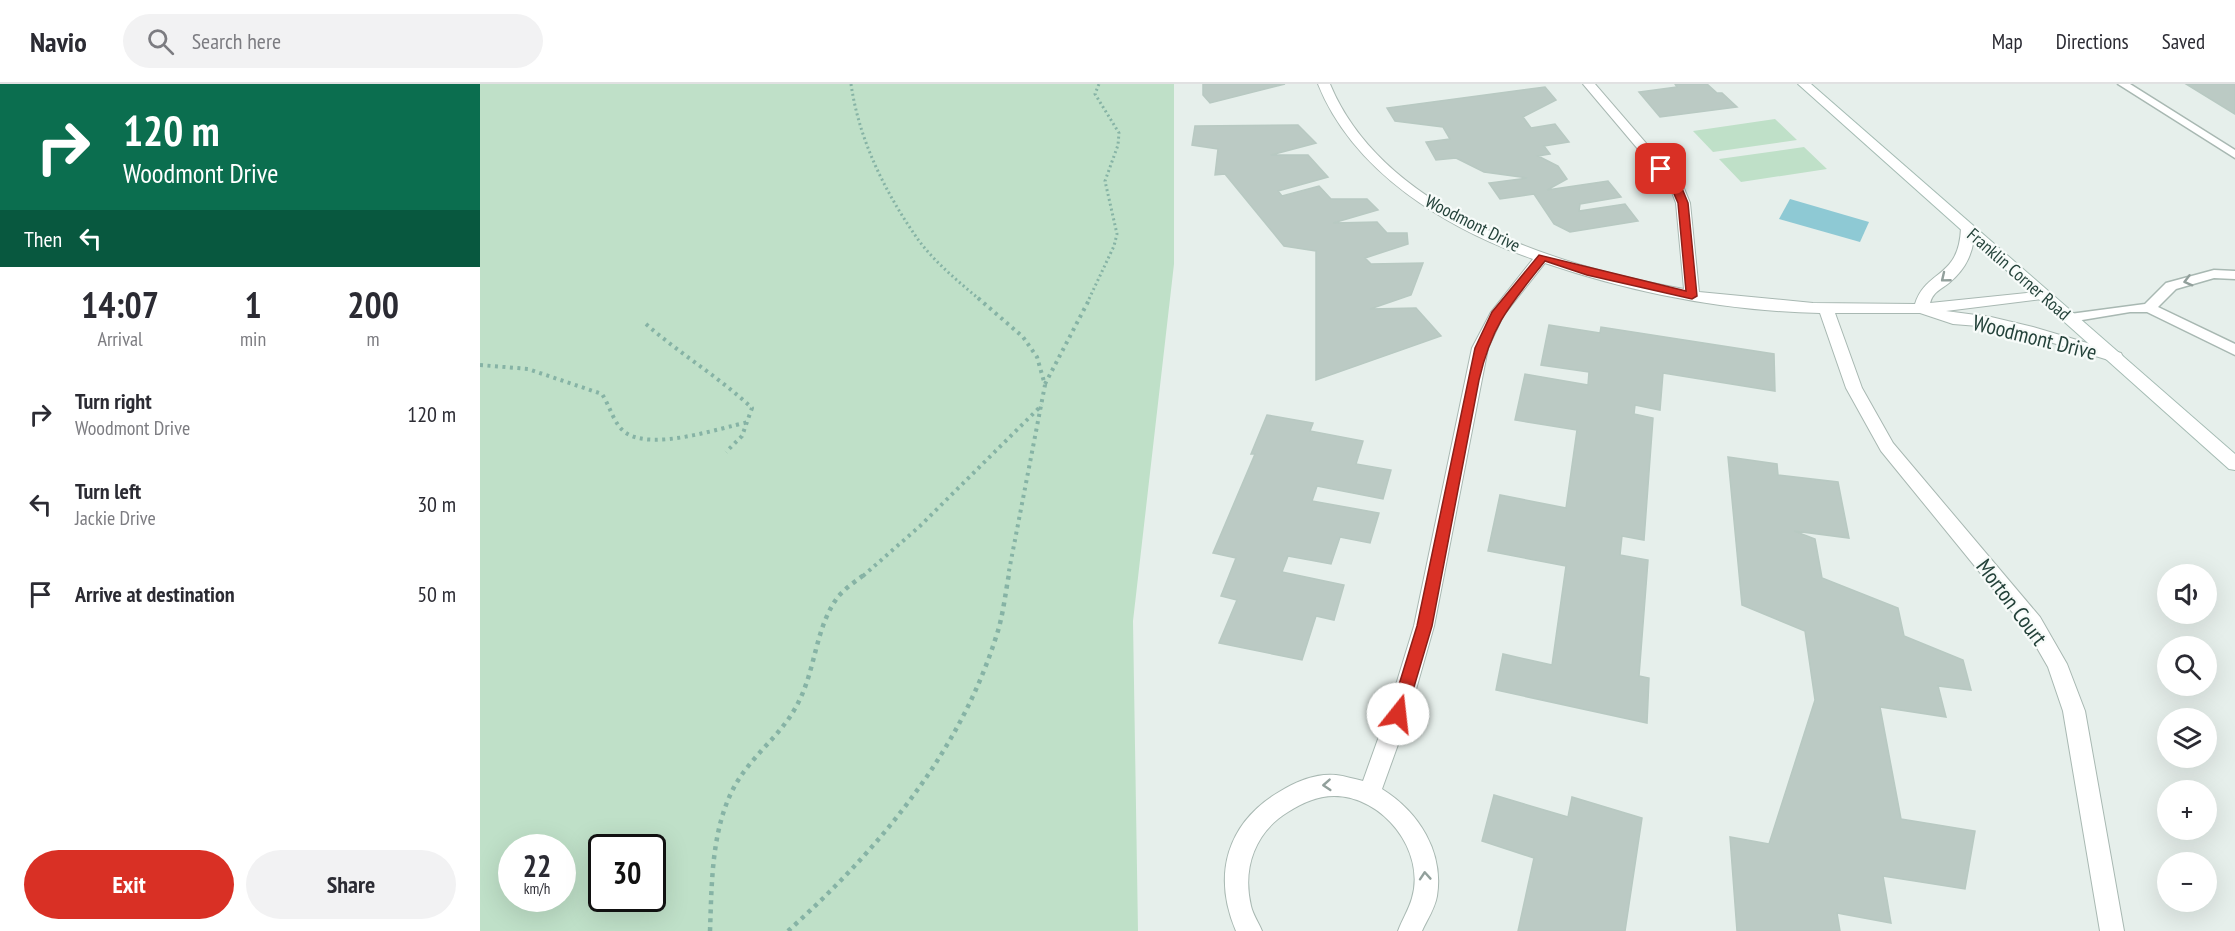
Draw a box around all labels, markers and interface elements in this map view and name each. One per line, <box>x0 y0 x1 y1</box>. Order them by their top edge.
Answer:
search box <box>123 14 543 68</box>
text: Navio <box>30 23 87 60</box>
icon: search <box>144 25 177 58</box>
text: Search here <box>192 27 281 55</box>
text: Map <box>1992 28 2023 55</box>
text: Directions <box>2056 28 2129 55</box>
text: Saved <box>2162 28 2205 55</box>
text: 120 m <box>123 103 220 158</box>
icon: right <box>24 108 102 186</box>
pin <box>1635 143 1686 194</box>
icon: arrive <box>1644 152 1677 185</box>
text: Woodmont Drive <box>123 156 279 190</box>
street label: Woodmont Drive <box>1422 189 1524 257</box>
icon: left <box>74 222 107 255</box>
street label: Franklin Corner Road <box>1963 223 2075 325</box>
text: Then <box>24 225 62 253</box>
one-way arrow <box>1941 271 1952 282</box>
one-way arrow <box>2183 274 2193 287</box>
text: 14:07 <box>81 281 159 328</box>
text: 1 <box>244 281 262 328</box>
text: 200 <box>347 281 399 328</box>
street label: Woodmont Drive <box>1970 308 2100 366</box>
text: Arrival <box>97 326 143 352</box>
text: min <box>240 326 266 352</box>
text: m <box>367 326 380 352</box>
text: Turn right <box>75 387 152 415</box>
icon: right <box>24 398 57 431</box>
text: 120 m <box>407 400 456 428</box>
text: Woodmont Drive <box>75 415 190 441</box>
text: Turn left <box>75 477 141 505</box>
icon: left <box>24 488 57 521</box>
text: 30 m <box>417 490 456 518</box>
text: Jackie Drive <box>75 505 156 531</box>
street label: Morton Court <box>1970 553 2054 651</box>
map controls <box>2157 564 2217 912</box>
button: sound <box>2157 564 2217 624</box>
icon: arrive <box>24 578 57 611</box>
text: Arrive at destination <box>75 580 235 608</box>
text: 50 m <box>417 580 456 608</box>
button: search <box>2157 636 2217 696</box>
position arrow <box>1366 682 1430 746</box>
button: layers <box>2157 708 2217 768</box>
one-way arrow <box>1323 779 1332 792</box>
button: + <box>2157 780 2217 840</box>
speed limit sign: 30 <box>588 834 666 912</box>
text: 22 <box>523 846 551 885</box>
button: Exit <box>24 850 234 919</box>
button: Share <box>246 850 456 919</box>
button: − <box>2157 852 2217 912</box>
one-way arrow <box>1419 872 1432 881</box>
text: km/h <box>524 879 550 898</box>

